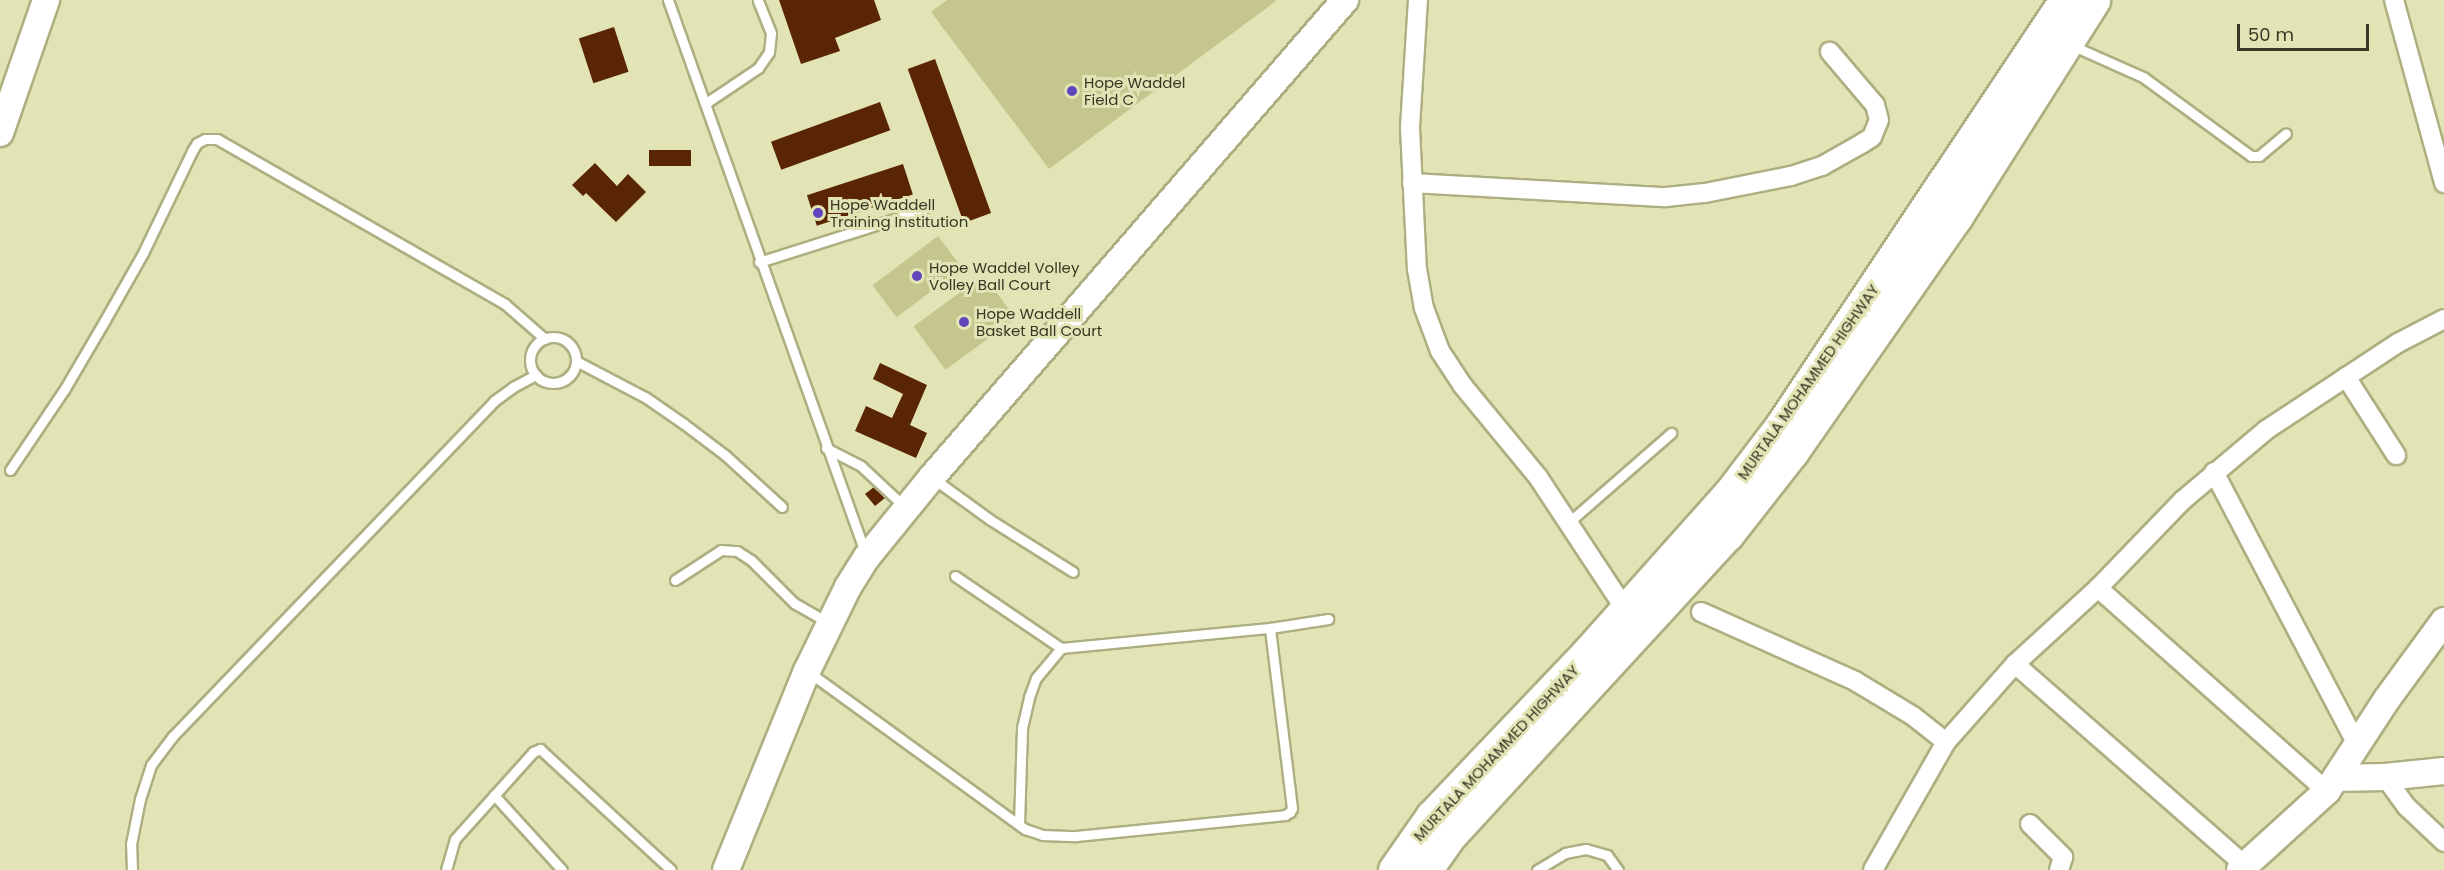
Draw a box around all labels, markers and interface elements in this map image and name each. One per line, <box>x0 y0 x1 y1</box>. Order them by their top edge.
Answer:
scale bar <box>2240 12 2372 50</box>
text: 50 m <box>2248 22 2294 47</box>
place label: Hope Waddel Field C <box>1084 73 1185 108</box>
marker: Hope Waddel Field C <box>1065 84 1079 98</box>
place label: Hope Waddell Training Institution <box>830 195 968 230</box>
marker: Hope Waddell Training Institution <box>811 206 825 220</box>
place label: Hope Waddel Volley Volley Ball Court <box>929 258 1079 293</box>
marker: Hope Waddel Volley Volley Ball Court <box>910 269 924 283</box>
street label: MURTALA MOHAMMED HIGHWAY <box>1734 281 1882 483</box>
place label: Hope Waddell Basket Ball Court <box>976 304 1102 339</box>
marker: Hope Waddell Basket Ball Court <box>957 315 971 329</box>
street label: MURTALA MOHAMMED HIGHWAY <box>1410 661 1582 845</box>

